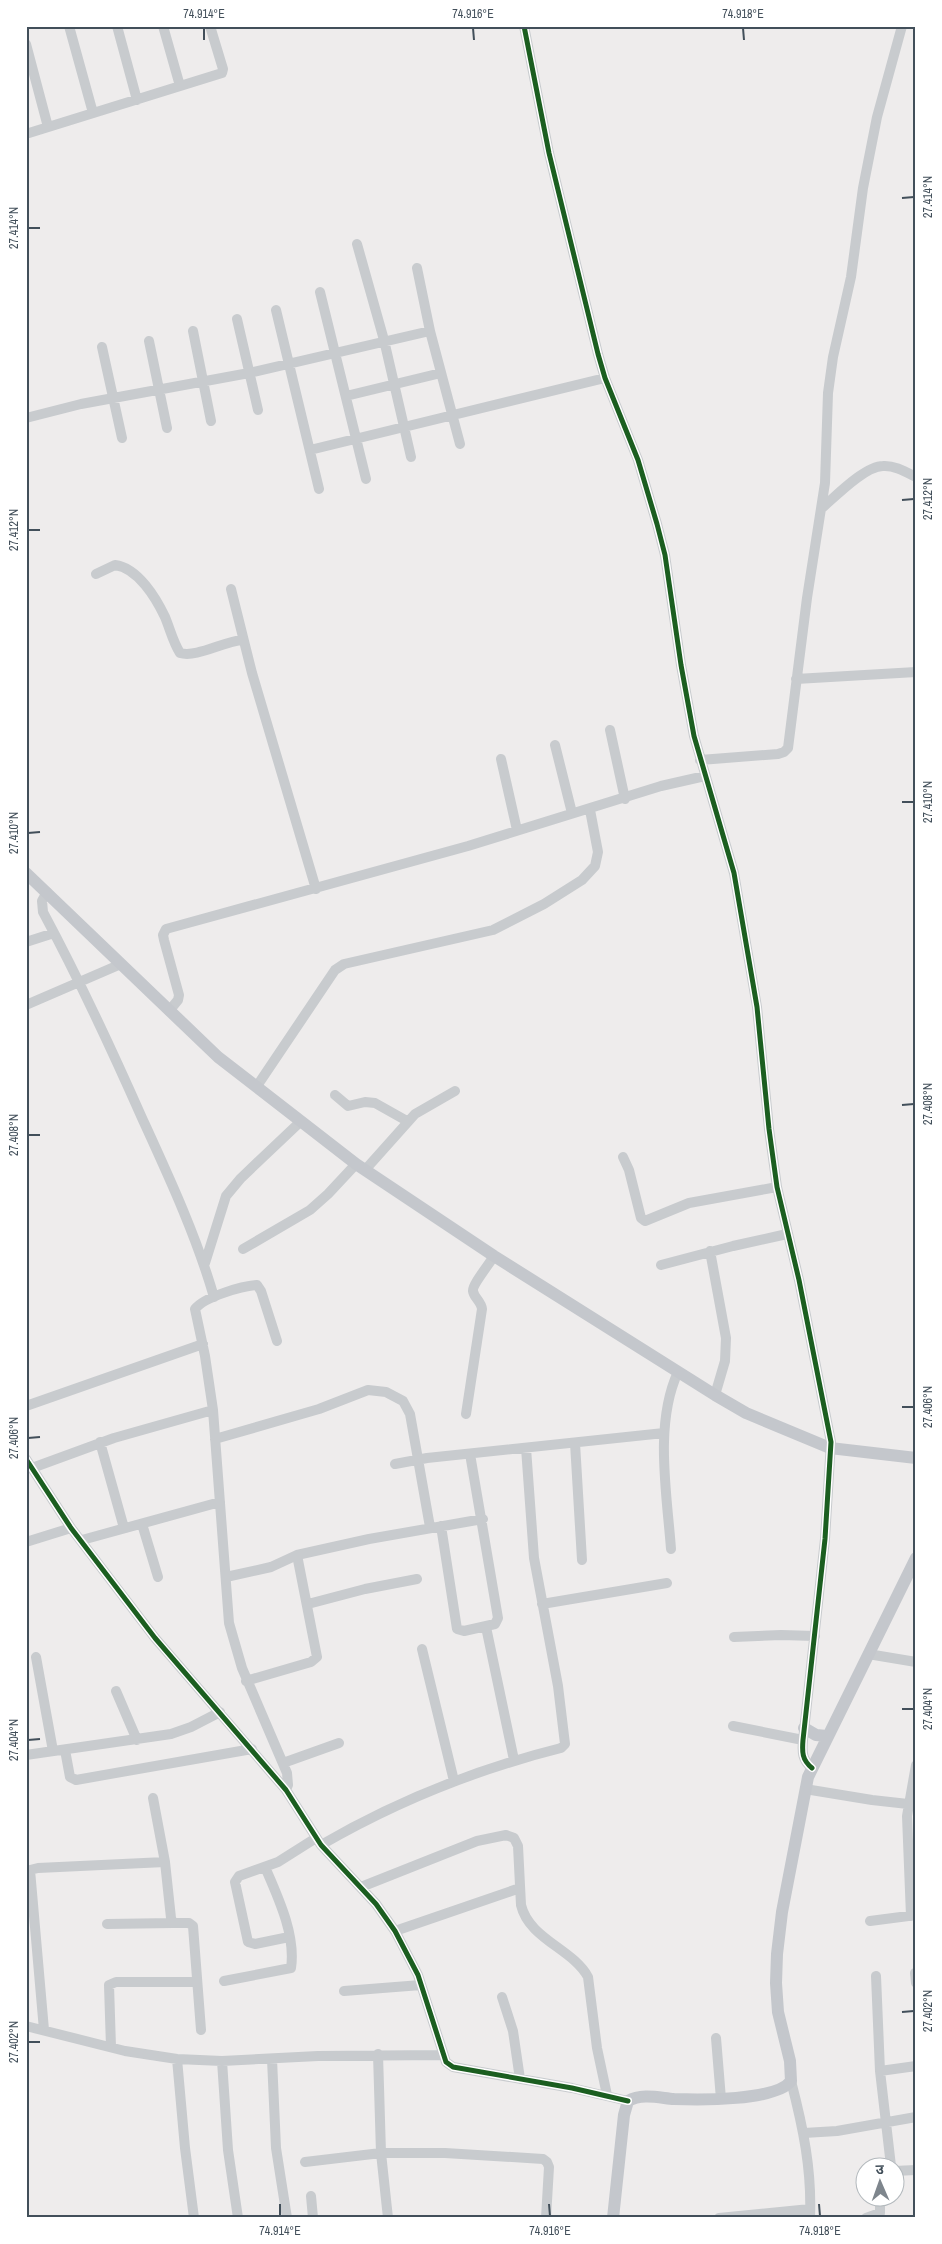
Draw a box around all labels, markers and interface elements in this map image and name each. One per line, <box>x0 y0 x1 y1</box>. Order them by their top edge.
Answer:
text: 74.914°E <box>183 6 225 22</box>
text: 74.916°E <box>452 6 494 22</box>
text: 74.918°E <box>722 6 764 22</box>
text: 27.414°N <box>920 176 936 218</box>
text: 27.414°N <box>6 207 22 249</box>
text: 27.412°N <box>920 478 936 520</box>
text: 27.412°N <box>6 509 22 551</box>
text: 27.410°N <box>920 781 936 823</box>
text: 27.410°N <box>6 812 22 854</box>
text: 27.408°N <box>920 1083 936 1125</box>
text: 27.408°N <box>6 1114 22 1156</box>
text: 27.406°N <box>920 1386 936 1428</box>
text: 27.406°N <box>6 1417 22 1459</box>
text: 27.404°N <box>920 1688 936 1730</box>
text: 27.404°N <box>6 1719 22 1761</box>
text: 27.402°N <box>920 1990 936 2032</box>
text: 27.402°N <box>6 2021 22 2063</box>
north arrow <box>854 2156 904 2206</box>
text: उ <box>875 2160 885 2178</box>
text: 74.914°E <box>259 2223 301 2239</box>
text: 74.916°E <box>529 2223 571 2239</box>
text: 74.918°E <box>799 2223 841 2239</box>

